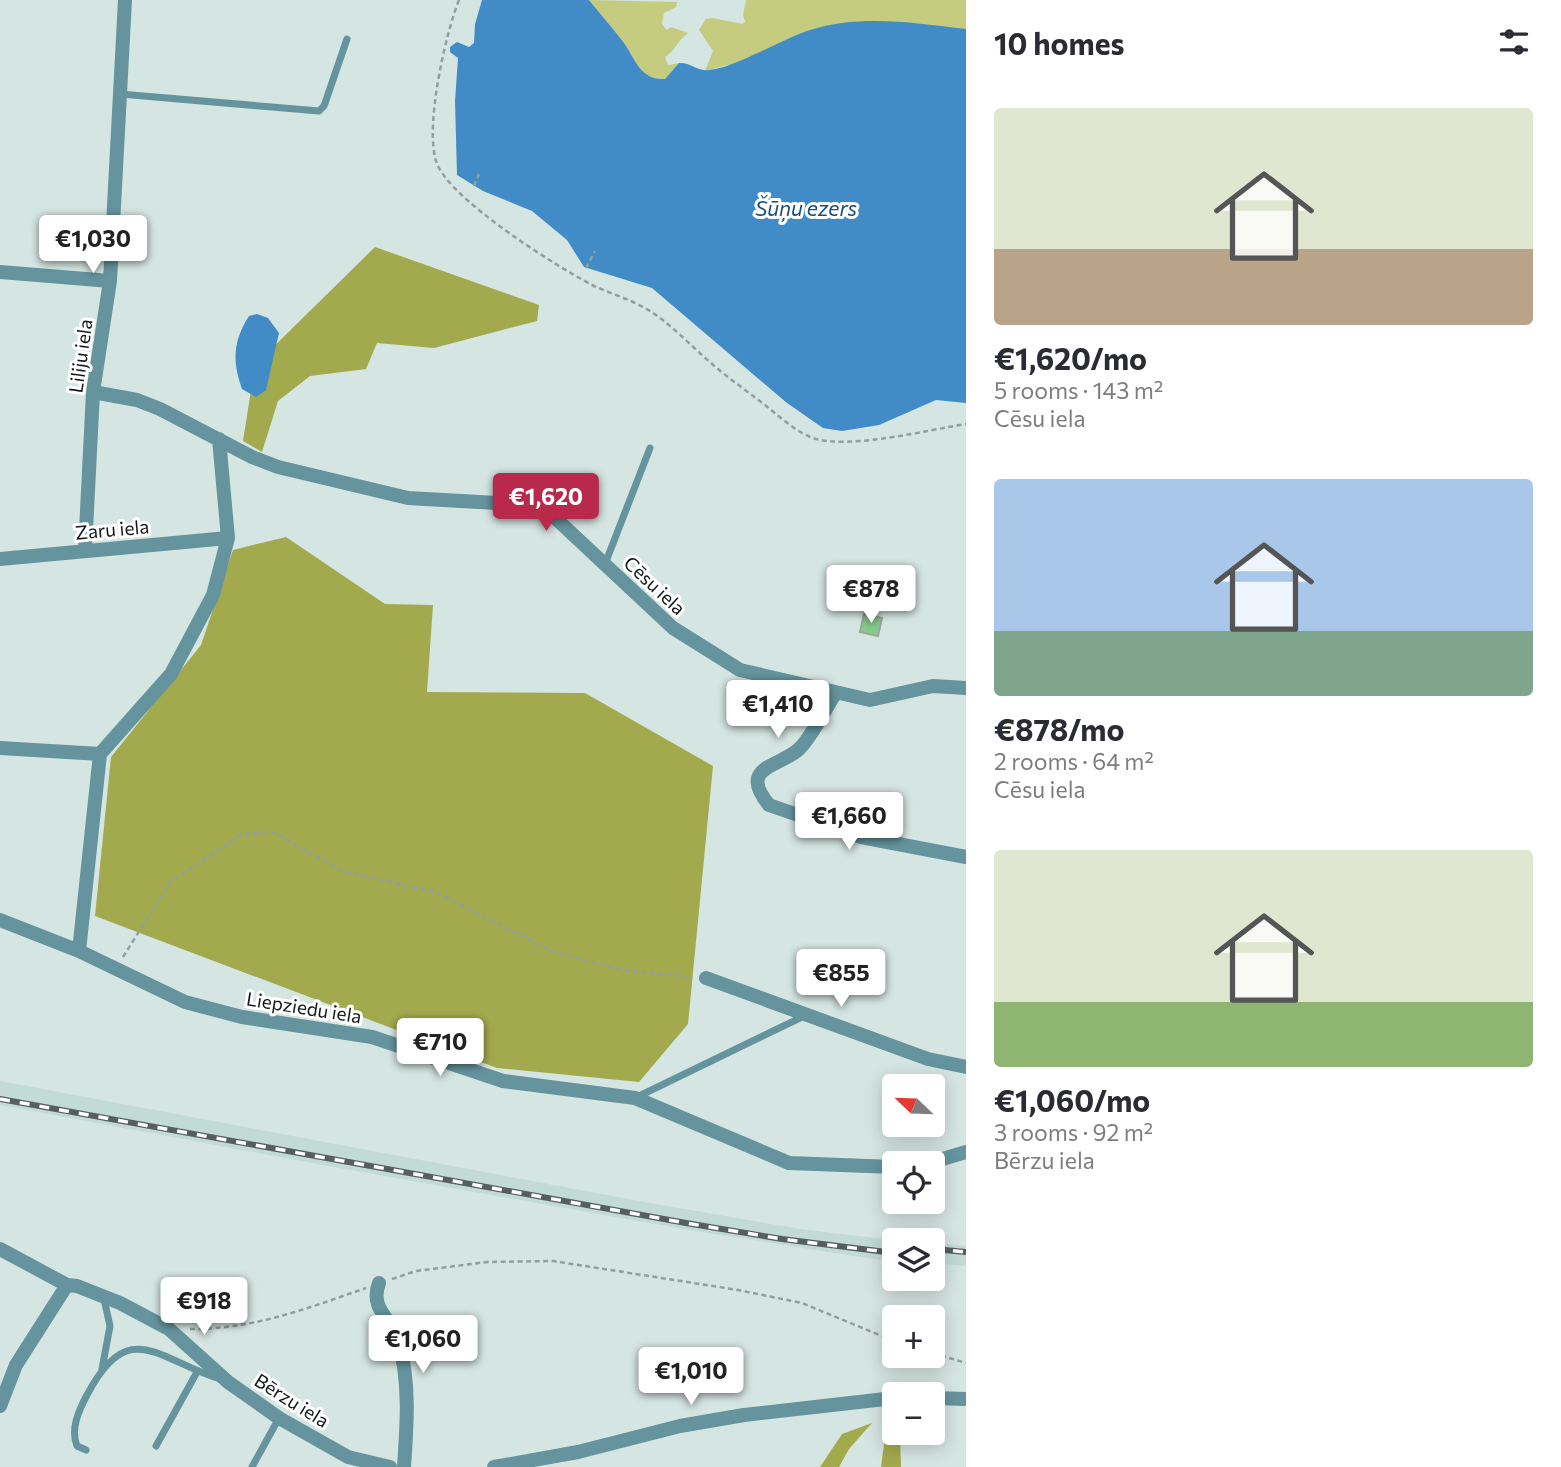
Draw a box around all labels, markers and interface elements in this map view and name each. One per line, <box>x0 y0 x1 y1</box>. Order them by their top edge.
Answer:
icon: filters <box>1495 23 1533 61</box>
text: 10 homes <box>994 24 1124 61</box>
icon: home <box>1201 153 1327 279</box>
water label: Šūņu ezers <box>755 195 857 222</box>
pin: €1,030 <box>36 216 150 275</box>
text: €1,030 <box>55 224 131 252</box>
street label: Liliju iela <box>63 318 97 394</box>
text: €1,620/mo <box>994 339 1147 376</box>
text: 5 rooms · 143 m² <box>994 376 1163 404</box>
text: Cēsu iela <box>994 404 1086 432</box>
pin: €1,620 <box>489 474 603 533</box>
text: €1,620 <box>509 482 583 510</box>
street label: Zaru iela <box>74 514 150 544</box>
icon: home <box>1201 524 1327 650</box>
street label: Cēsu iela <box>620 551 690 619</box>
pin: €878 <box>830 566 912 625</box>
text: €878 <box>843 574 899 602</box>
pin: €1,410 <box>721 680 835 740</box>
text: €1,410 <box>742 689 814 717</box>
text: €878/mo <box>994 710 1124 747</box>
text: 2 rooms · 64 m² <box>994 747 1154 775</box>
text: Cēsu iela <box>994 775 1086 803</box>
pin: €1,660 <box>792 792 906 852</box>
text: €1,660 <box>811 801 887 829</box>
icon: home <box>1201 895 1327 1021</box>
pin: €855 <box>800 950 882 1009</box>
text: €855 <box>812 958 870 986</box>
street label: Liepziedu iela <box>245 987 363 1027</box>
pin: €710 <box>399 1018 481 1078</box>
text: €710 <box>413 1027 467 1055</box>
north arrow <box>882 1074 945 1138</box>
map controls <box>882 1074 945 1445</box>
text: €1,060/mo <box>994 1081 1150 1118</box>
text: 3 rooms · 92 m² <box>994 1118 1153 1146</box>
text: Bērzu iela <box>994 1146 1095 1174</box>
button: locate <box>882 1151 945 1214</box>
button: layers <box>882 1228 945 1291</box>
pin: €918 <box>163 1278 245 1337</box>
text: €918 <box>176 1286 232 1314</box>
button: + <box>882 1305 945 1368</box>
pin: €1,060 <box>366 1316 480 1375</box>
text: €1,060 <box>385 1324 461 1352</box>
pin: €1,010 <box>634 1348 748 1407</box>
text: €1,010 <box>654 1356 728 1384</box>
street label: Bērzu iela <box>251 1368 333 1432</box>
button: − <box>882 1382 945 1445</box>

